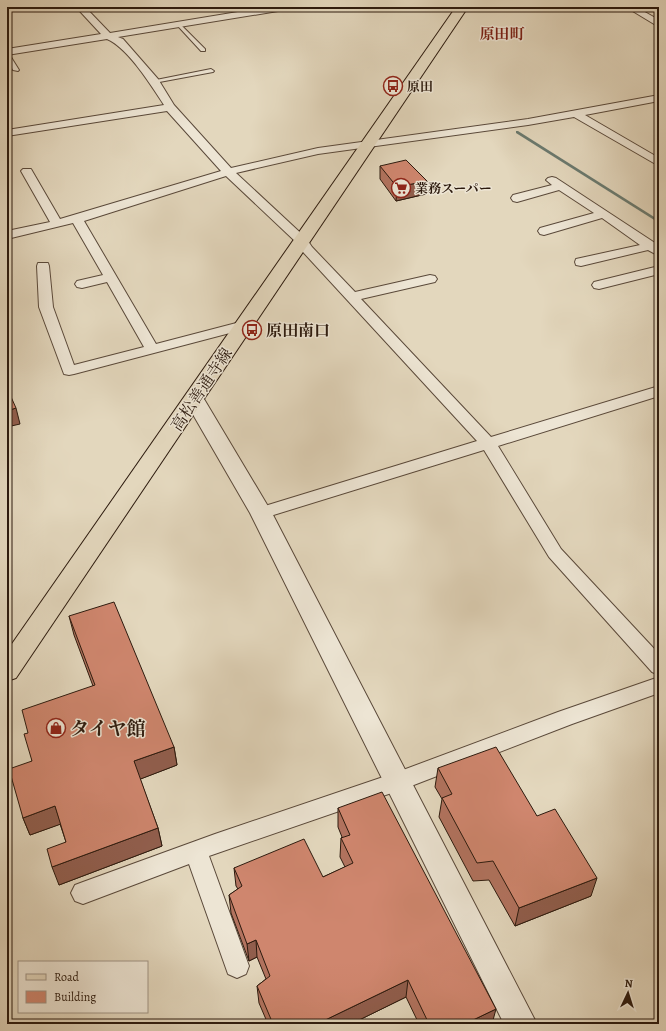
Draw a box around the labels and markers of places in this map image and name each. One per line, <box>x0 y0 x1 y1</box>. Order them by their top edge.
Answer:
bus stop icon: 原田 <box>382 75 404 97</box>
place label: 原田 <box>407 78 433 95</box>
supermarket icon: 業務スーパー <box>390 177 412 199</box>
place label: 業務スーパー <box>415 180 492 197</box>
bus stop icon: 原田南口 <box>241 319 263 341</box>
place label: 原田南口 <box>266 320 330 342</box>
place label: タイヤ館 <box>70 716 146 742</box>
shop icon: タイヤ館 <box>45 717 67 739</box>

